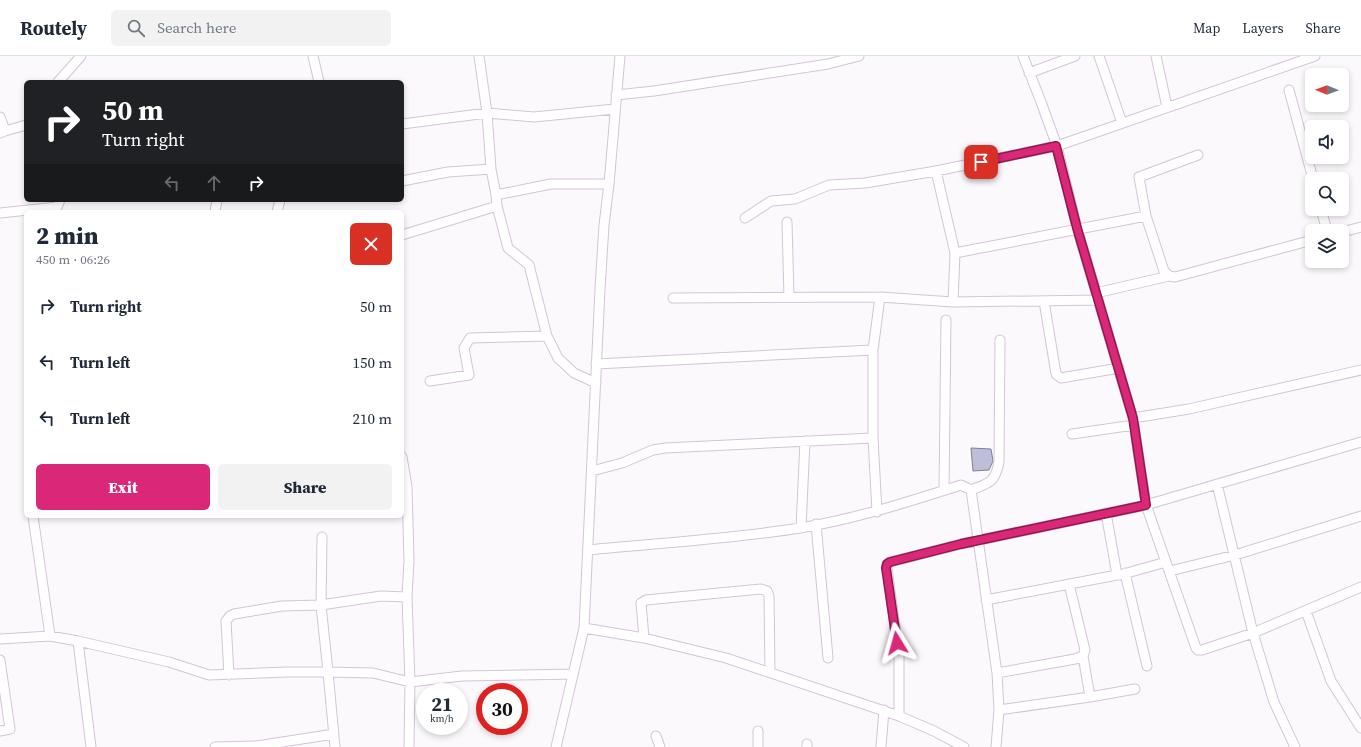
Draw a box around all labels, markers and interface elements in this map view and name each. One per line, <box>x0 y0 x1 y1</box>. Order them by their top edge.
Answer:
search box <box>111 10 391 46</box>
text: Routely <box>20 15 87 41</box>
icon: search <box>125 17 147 39</box>
text: Search here <box>157 17 236 38</box>
text: Map <box>1193 18 1220 38</box>
text: Layers <box>1242 18 1284 38</box>
text: Share <box>1306 18 1341 38</box>
north arrow <box>1305 68 1349 112</box>
map controls <box>1305 68 1349 268</box>
text: 50 m <box>102 91 164 129</box>
icon: right <box>36 96 88 148</box>
button: sound <box>1305 120 1349 164</box>
text: Turn right <box>102 127 184 152</box>
pin <box>964 145 998 179</box>
icon: arrive <box>970 151 992 173</box>
icon: left <box>161 172 183 194</box>
icon: ahead <box>203 172 225 194</box>
icon: right <box>245 172 267 194</box>
button: search <box>1305 172 1349 216</box>
text: 2 min <box>36 219 99 252</box>
button: close <box>350 223 392 265</box>
button: layers <box>1305 224 1349 268</box>
text: 450 m · 06:26 <box>36 251 110 268</box>
icon: right <box>36 295 58 317</box>
text: Turn right <box>70 296 142 317</box>
text: 50 m <box>360 296 392 317</box>
icon: left <box>36 351 58 373</box>
text: Turn left <box>70 352 130 373</box>
text: 150 m <box>352 352 392 373</box>
icon: left <box>36 407 58 429</box>
text: Turn left <box>70 408 130 429</box>
text: 210 m <box>352 408 392 429</box>
button: Exit <box>36 464 210 510</box>
button: Share <box>218 464 392 510</box>
position arrow <box>876 622 918 664</box>
speed limit sign: 30 <box>476 683 528 735</box>
text: 21 <box>431 690 453 718</box>
text: km/h <box>430 712 454 725</box>

